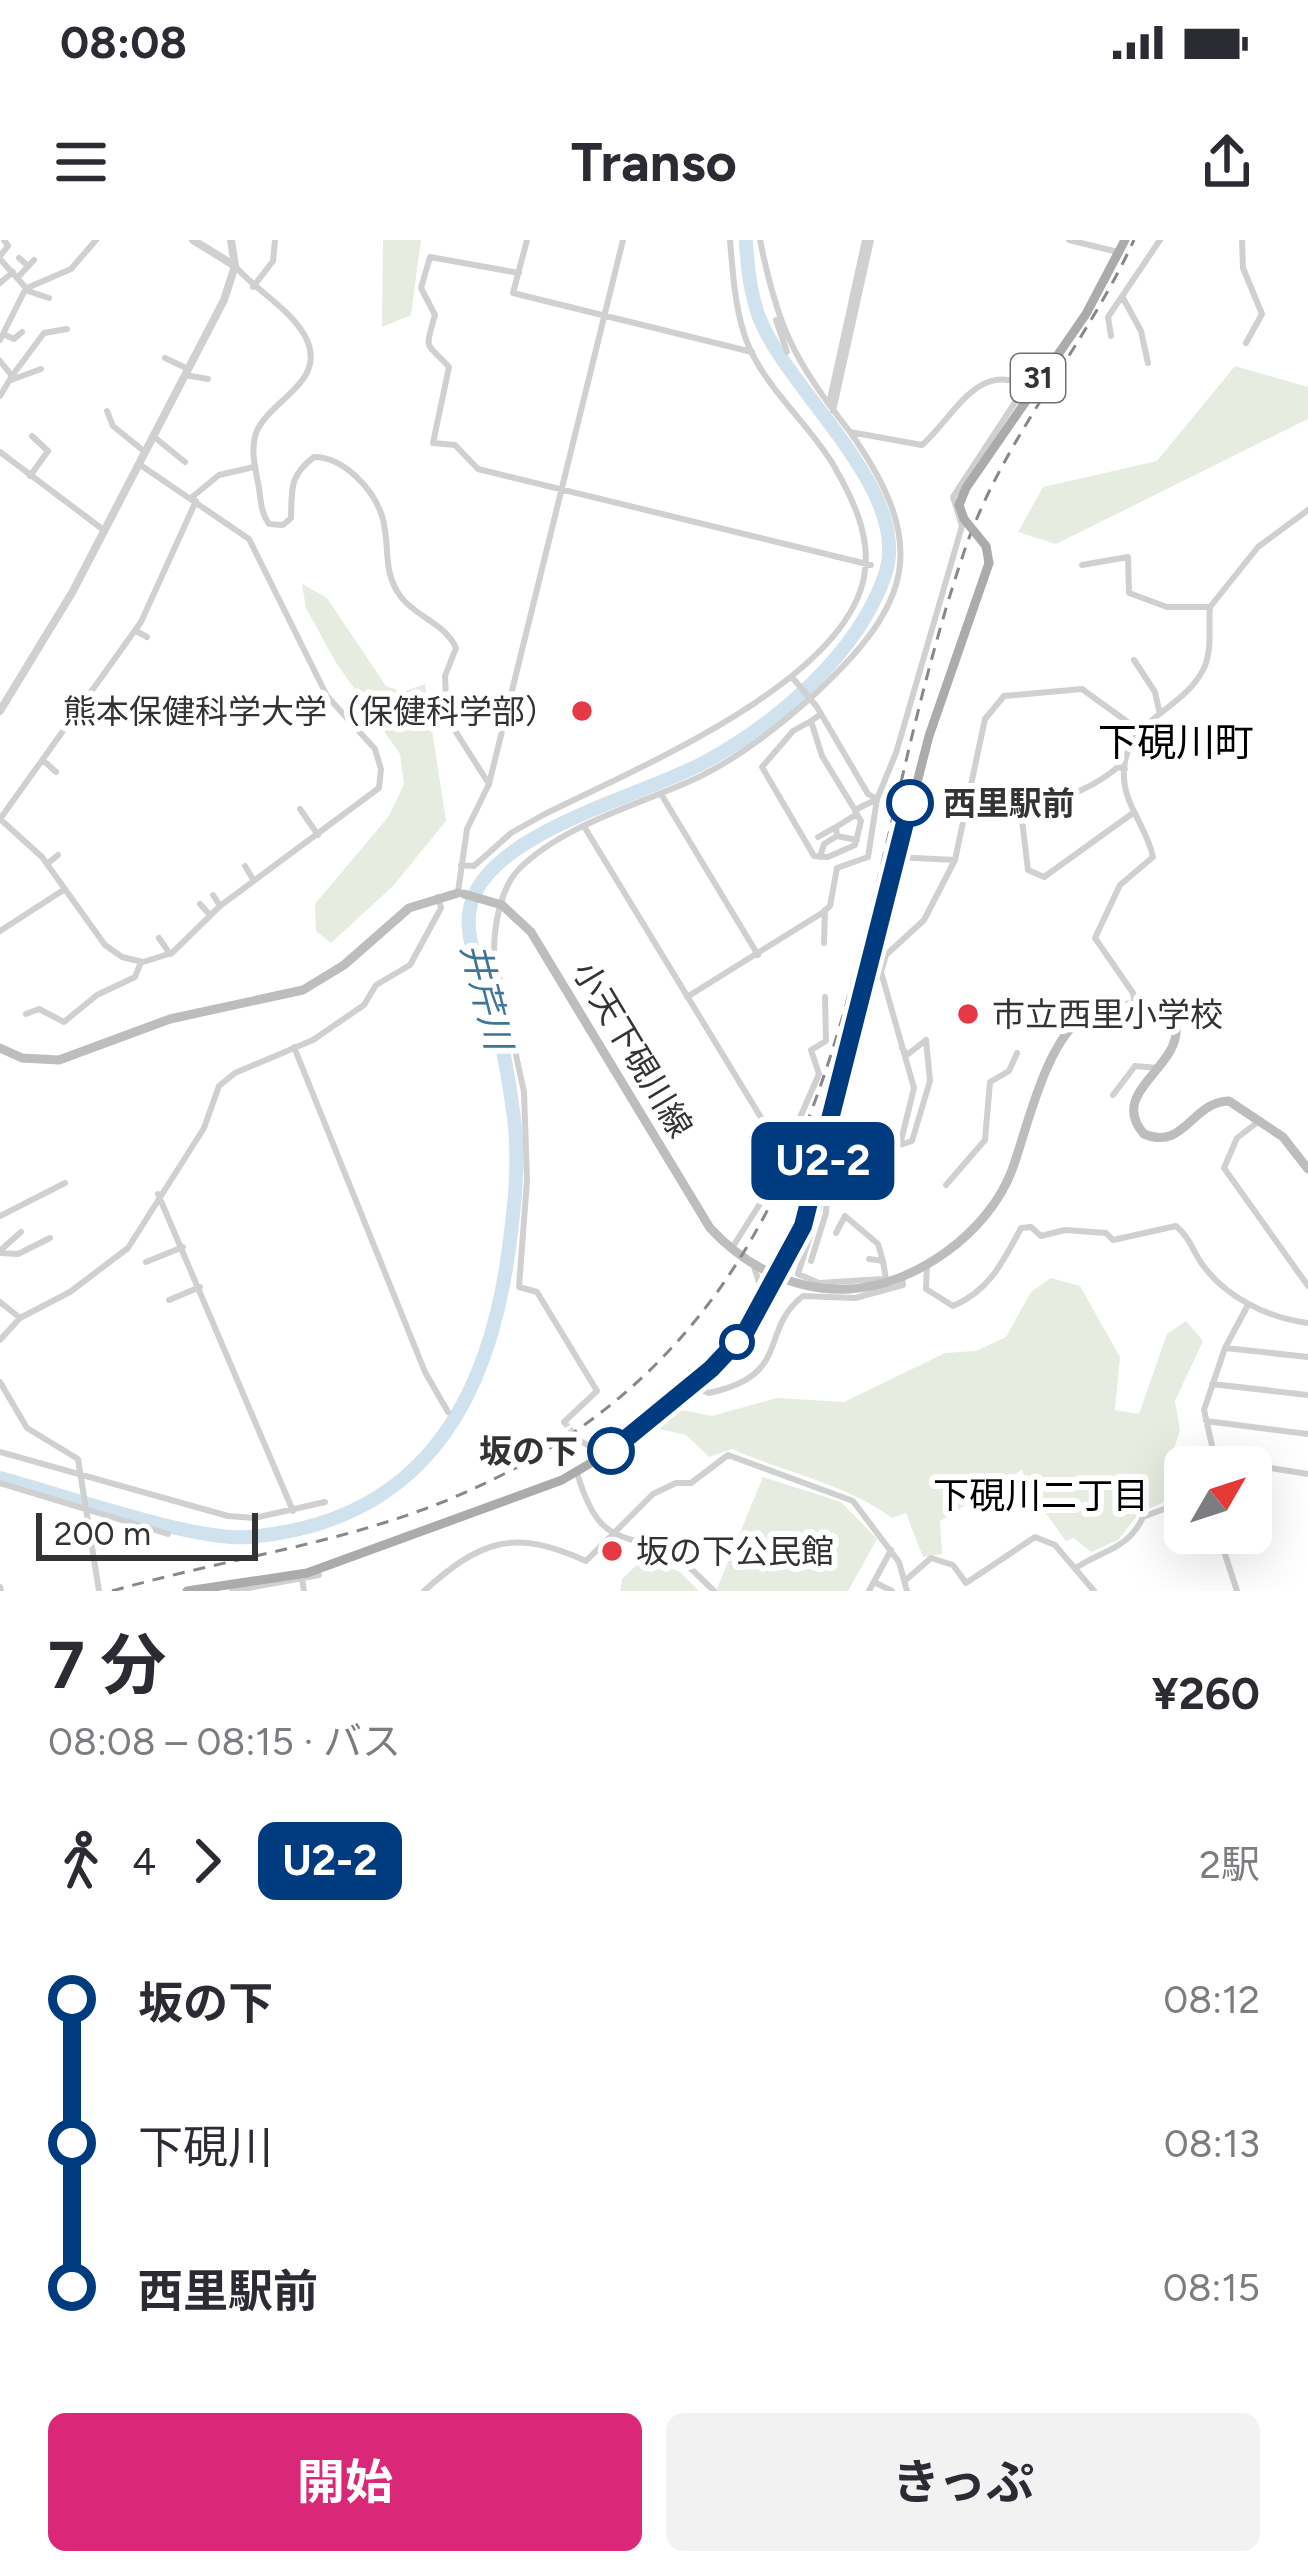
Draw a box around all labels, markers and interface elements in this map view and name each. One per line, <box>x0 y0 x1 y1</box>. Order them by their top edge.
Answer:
text: 08:08 <box>60 15 187 69</box>
icon: menu <box>48 129 114 195</box>
icon: share <box>1194 129 1260 195</box>
text: Transo <box>571 130 737 195</box>
road number: 31 <box>1011 354 1065 402</box>
place label: 熊本保健科学大学（保健科学部） <box>63 692 558 731</box>
marker: 熊本保健科学大学（保健科学部） <box>569 698 595 724</box>
district label: 下硯川町 <box>1098 719 1254 766</box>
marker: 西里駅前 <box>888 781 932 825</box>
place label: 西里駅前 <box>943 784 1075 823</box>
water label: 井芹川 <box>453 939 521 1058</box>
street label: 小天下硯川線 <box>565 954 700 1144</box>
place label: 市立西里小学校 <box>992 995 1223 1034</box>
marker: 市立西里小学校 <box>955 1001 981 1027</box>
line badge: U2-2 <box>739 1122 907 1200</box>
text: U2-2 <box>775 1135 871 1186</box>
unlabelled marker <box>721 1326 753 1358</box>
marker: 坂の下 <box>589 1429 633 1473</box>
place label: 坂の下 <box>479 1432 578 1471</box>
north arrow <box>1164 1446 1272 1554</box>
map controls <box>1164 1446 1272 1554</box>
district label: 下硯川二丁目 <box>933 1474 1149 1517</box>
scale bar <box>36 1507 258 1560</box>
text: 200 m <box>54 1514 151 1553</box>
place label: 坂の下公民館 <box>636 1532 834 1571</box>
marker: 坂の下公民館 <box>599 1538 625 1564</box>
text: 7 分 <box>48 1625 166 1705</box>
text: ¥260 <box>1152 1666 1260 1720</box>
text: 08:08 – 08:15 · バス <box>48 1718 401 1765</box>
icon: walk <box>48 1828 114 1894</box>
icon: forward <box>174 1828 240 1894</box>
text: U2-2 <box>282 1835 378 1886</box>
text: 4 <box>132 1838 156 1885</box>
text: 2駅 <box>1199 1841 1260 1888</box>
text: 坂の下 <box>138 1976 273 2030</box>
text: 08:12 <box>1163 1976 1260 2023</box>
text: 下硯川 <box>138 2120 273 2174</box>
text: 08:13 <box>1164 2120 1260 2167</box>
text: 西里駅前 <box>138 2264 318 2318</box>
text: 08:15 <box>1163 2264 1260 2311</box>
button: 開始 <box>48 2413 642 2551</box>
button: きっぷ <box>666 2413 1260 2551</box>

